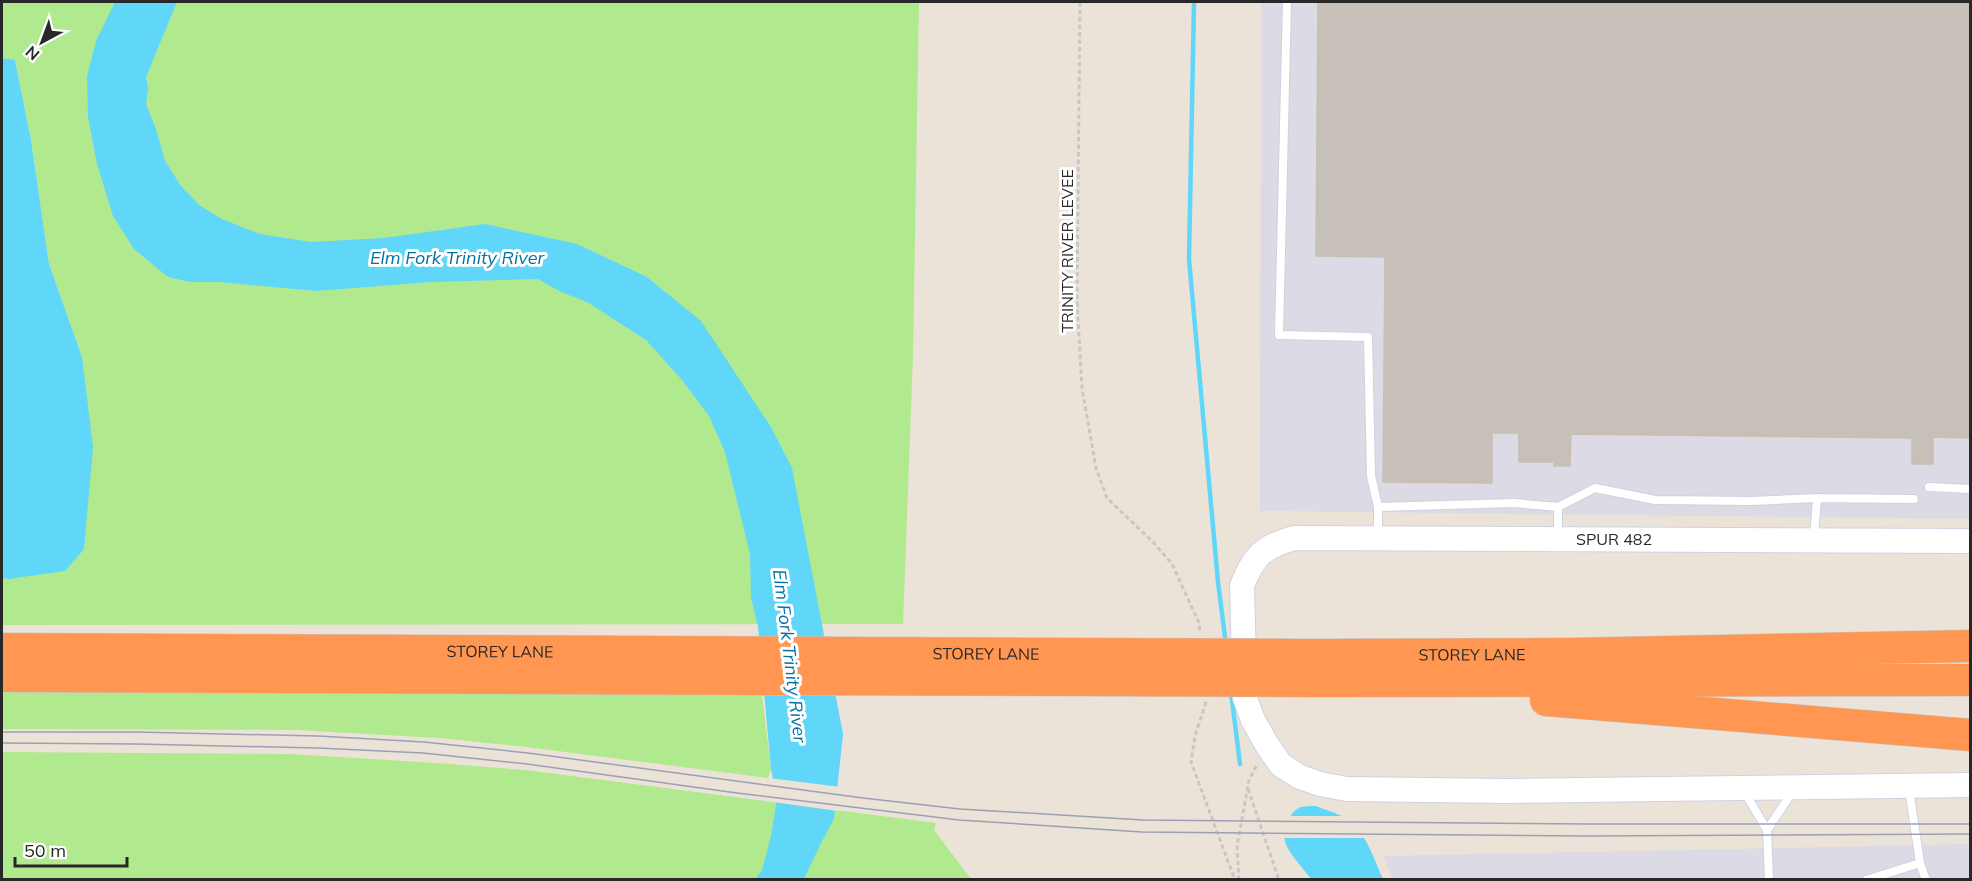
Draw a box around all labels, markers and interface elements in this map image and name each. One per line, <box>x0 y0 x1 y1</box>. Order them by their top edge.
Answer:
north arrow <box>12 12 72 72</box>
text: N <box>21 42 43 65</box>
street label: TRINITY RIVER LEVEE <box>1057 169 1077 333</box>
water label: Elm Fork Trinity River <box>370 246 546 269</box>
street label: SPUR 482 <box>1576 529 1652 549</box>
water label: Elm Fork Trinity River <box>768 568 812 745</box>
street label: STOREY LANE <box>446 641 553 662</box>
street label: STOREY LANE <box>932 643 1039 664</box>
street label: STOREY LANE <box>1419 644 1525 665</box>
scale bar <box>15 830 128 868</box>
text: 50 m <box>24 839 66 862</box>

